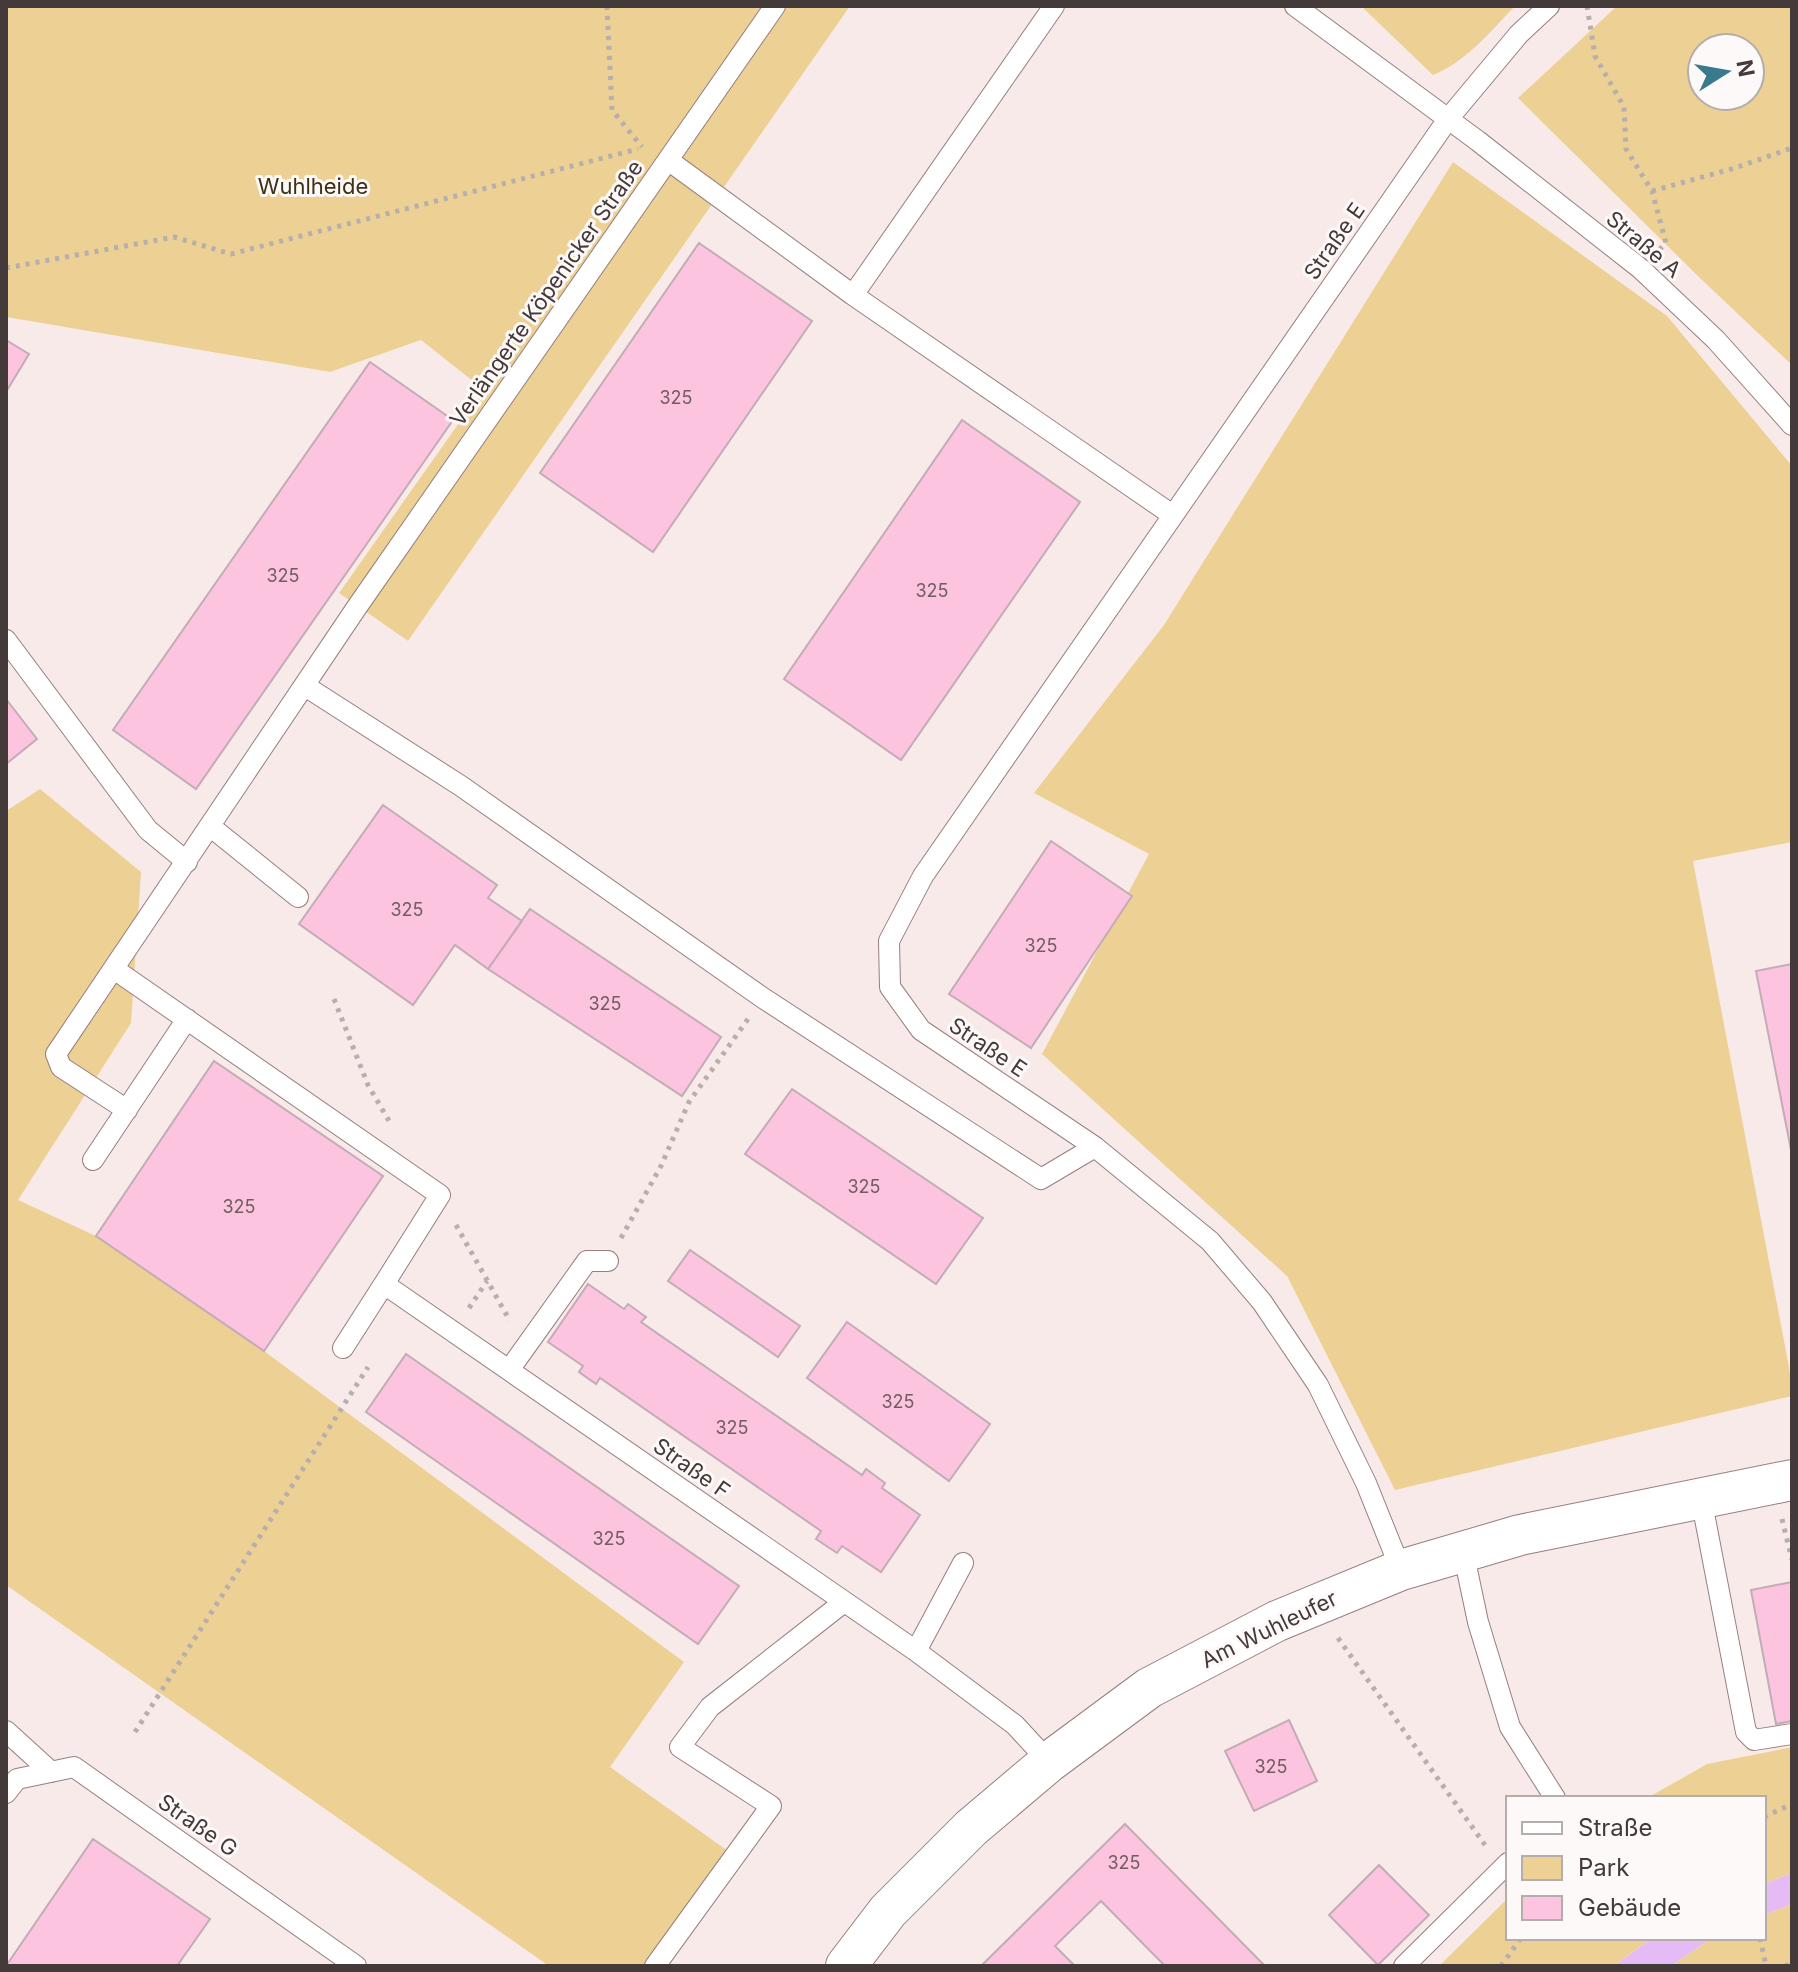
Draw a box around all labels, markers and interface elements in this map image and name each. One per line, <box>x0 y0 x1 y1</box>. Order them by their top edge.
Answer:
north arrow <box>1686 32 1766 112</box>
text: N <box>1731 57 1760 79</box>
street label: Verlängerte Köpenicker Straße <box>444 155 648 431</box>
park label: Wuhlheide <box>258 173 368 199</box>
street label: Straße E <box>1298 198 1370 284</box>
street label: Straße A <box>1601 205 1687 283</box>
house number: 325 <box>659 387 693 408</box>
house number: 325 <box>266 565 300 586</box>
house number: 325 <box>915 580 949 601</box>
house number: 325 <box>390 899 424 920</box>
house number: 325 <box>1024 935 1058 956</box>
house number: 325 <box>588 993 622 1014</box>
street label: Straße E <box>944 1012 1032 1082</box>
house number: 325 <box>847 1176 881 1197</box>
house number: 325 <box>222 1196 256 1217</box>
house number: 325 <box>881 1391 915 1412</box>
house number: 325 <box>715 1417 749 1438</box>
street label: Straße F <box>649 1432 735 1504</box>
house number: 325 <box>592 1528 626 1549</box>
street label: Am Wuhleufer <box>1197 1585 1341 1673</box>
house number: 325 <box>1254 1756 1288 1777</box>
street label: Straße G <box>153 1788 243 1862</box>
legend <box>1506 1796 1766 1940</box>
text: Straße <box>1578 1813 1653 1842</box>
house number: 325 <box>1107 1852 1141 1873</box>
text: Park <box>1578 1853 1629 1882</box>
text: Gebäude <box>1578 1893 1681 1922</box>

